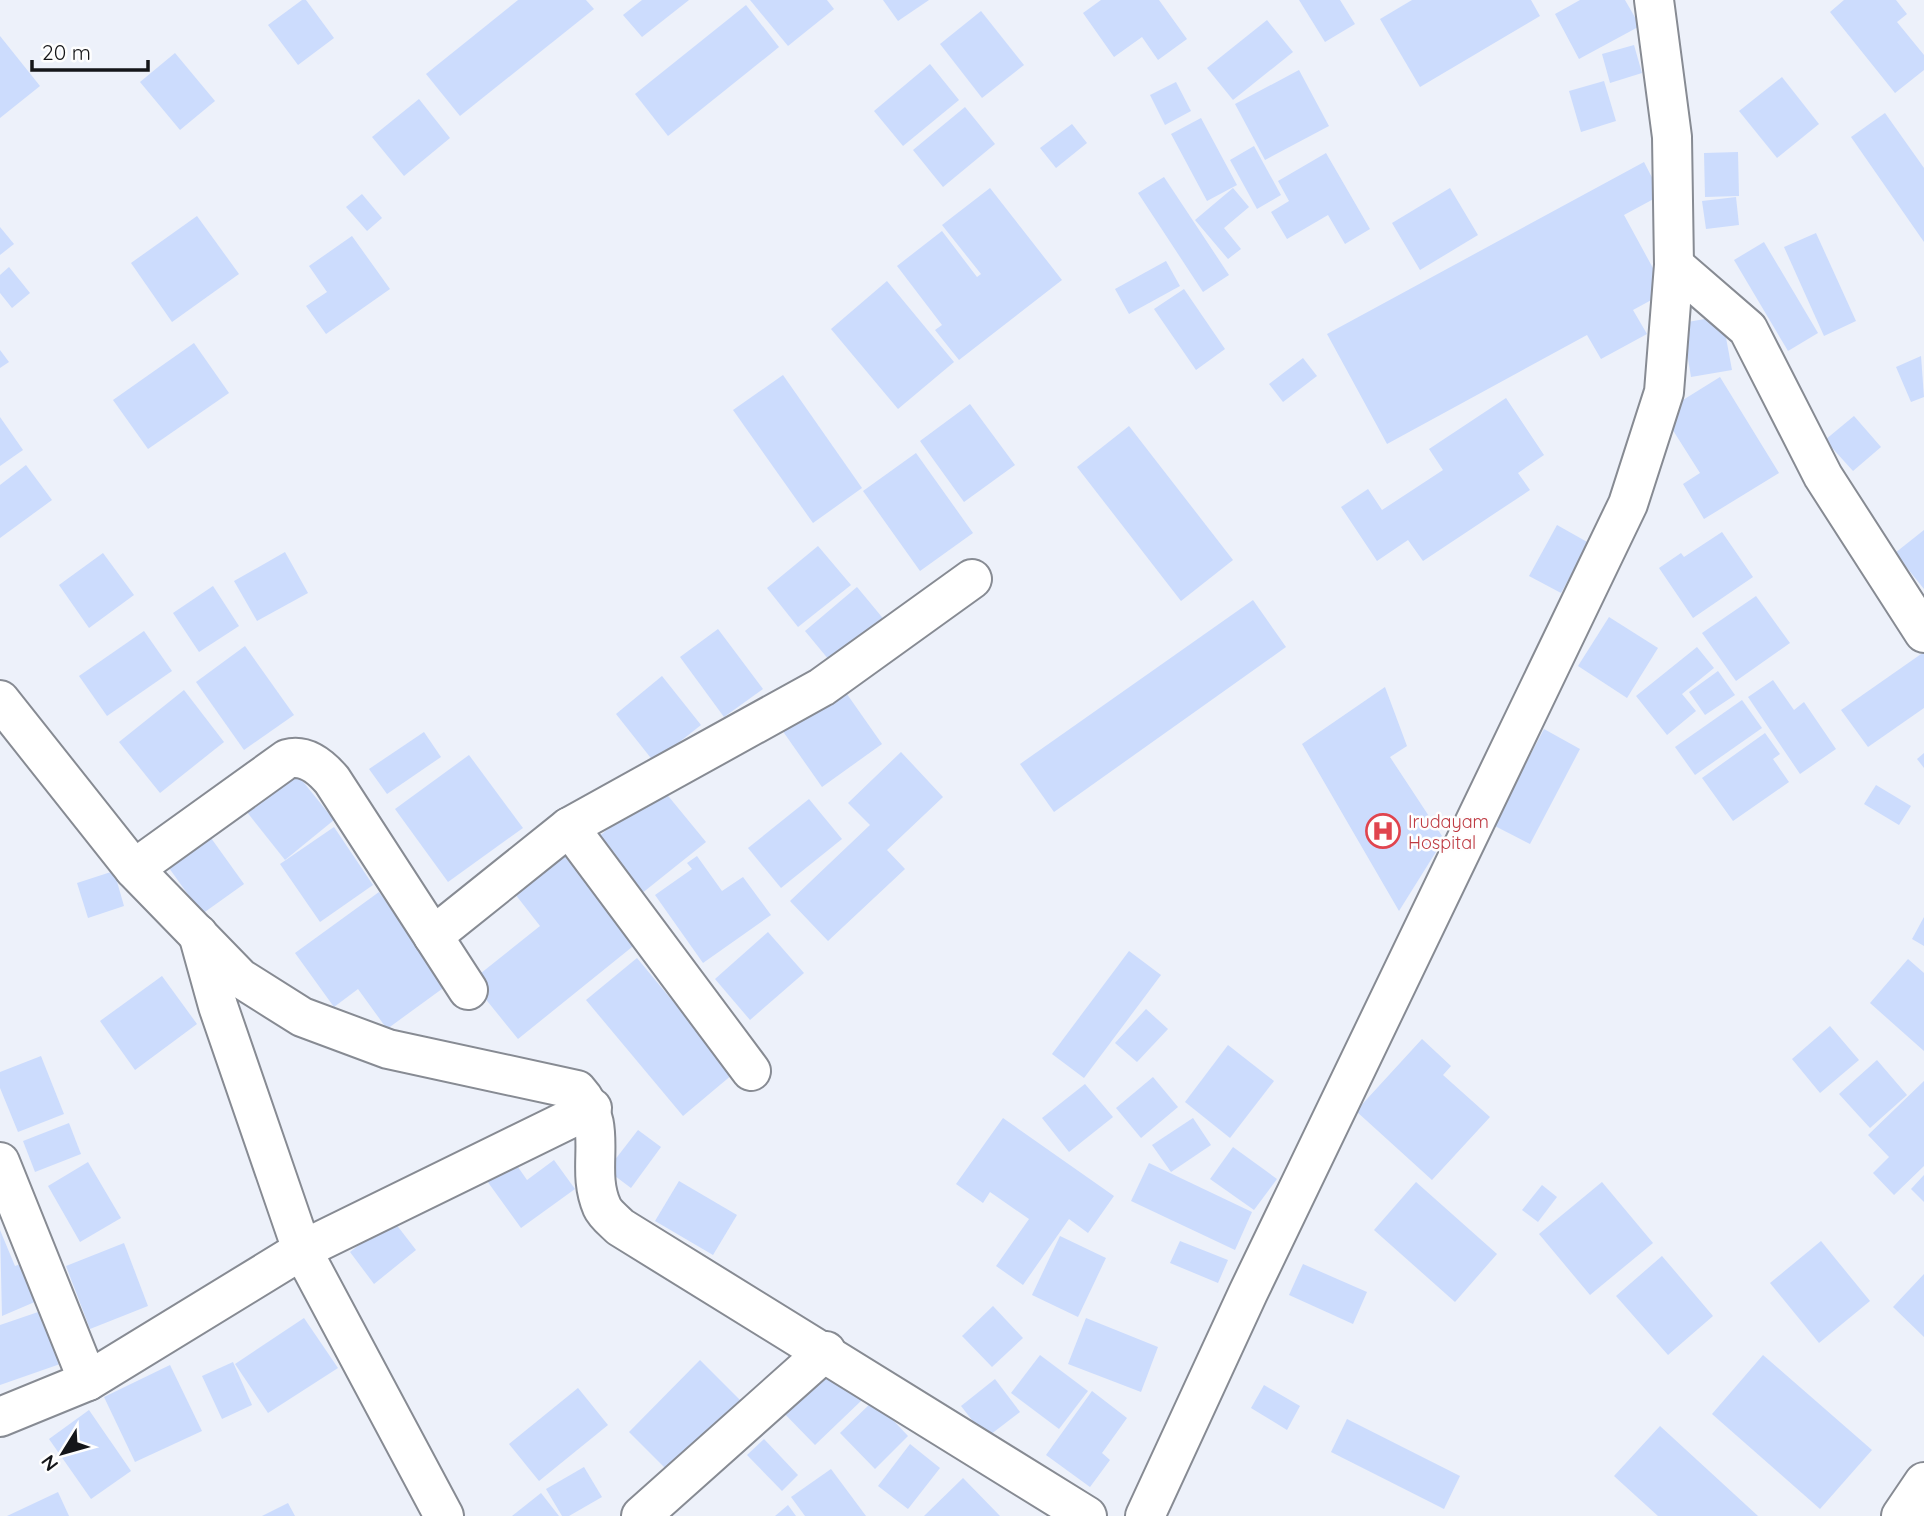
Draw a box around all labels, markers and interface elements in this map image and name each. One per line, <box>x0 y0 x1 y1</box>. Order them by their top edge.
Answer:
scale bar <box>32 28 147 72</box>
text: 20 m <box>42 39 91 65</box>
place label: Irudayam Hospital <box>1408 810 1489 854</box>
hospital icon: Irudayam Hospital <box>1364 812 1402 850</box>
north arrow <box>28 1418 98 1488</box>
text: N <box>36 1450 63 1476</box>

